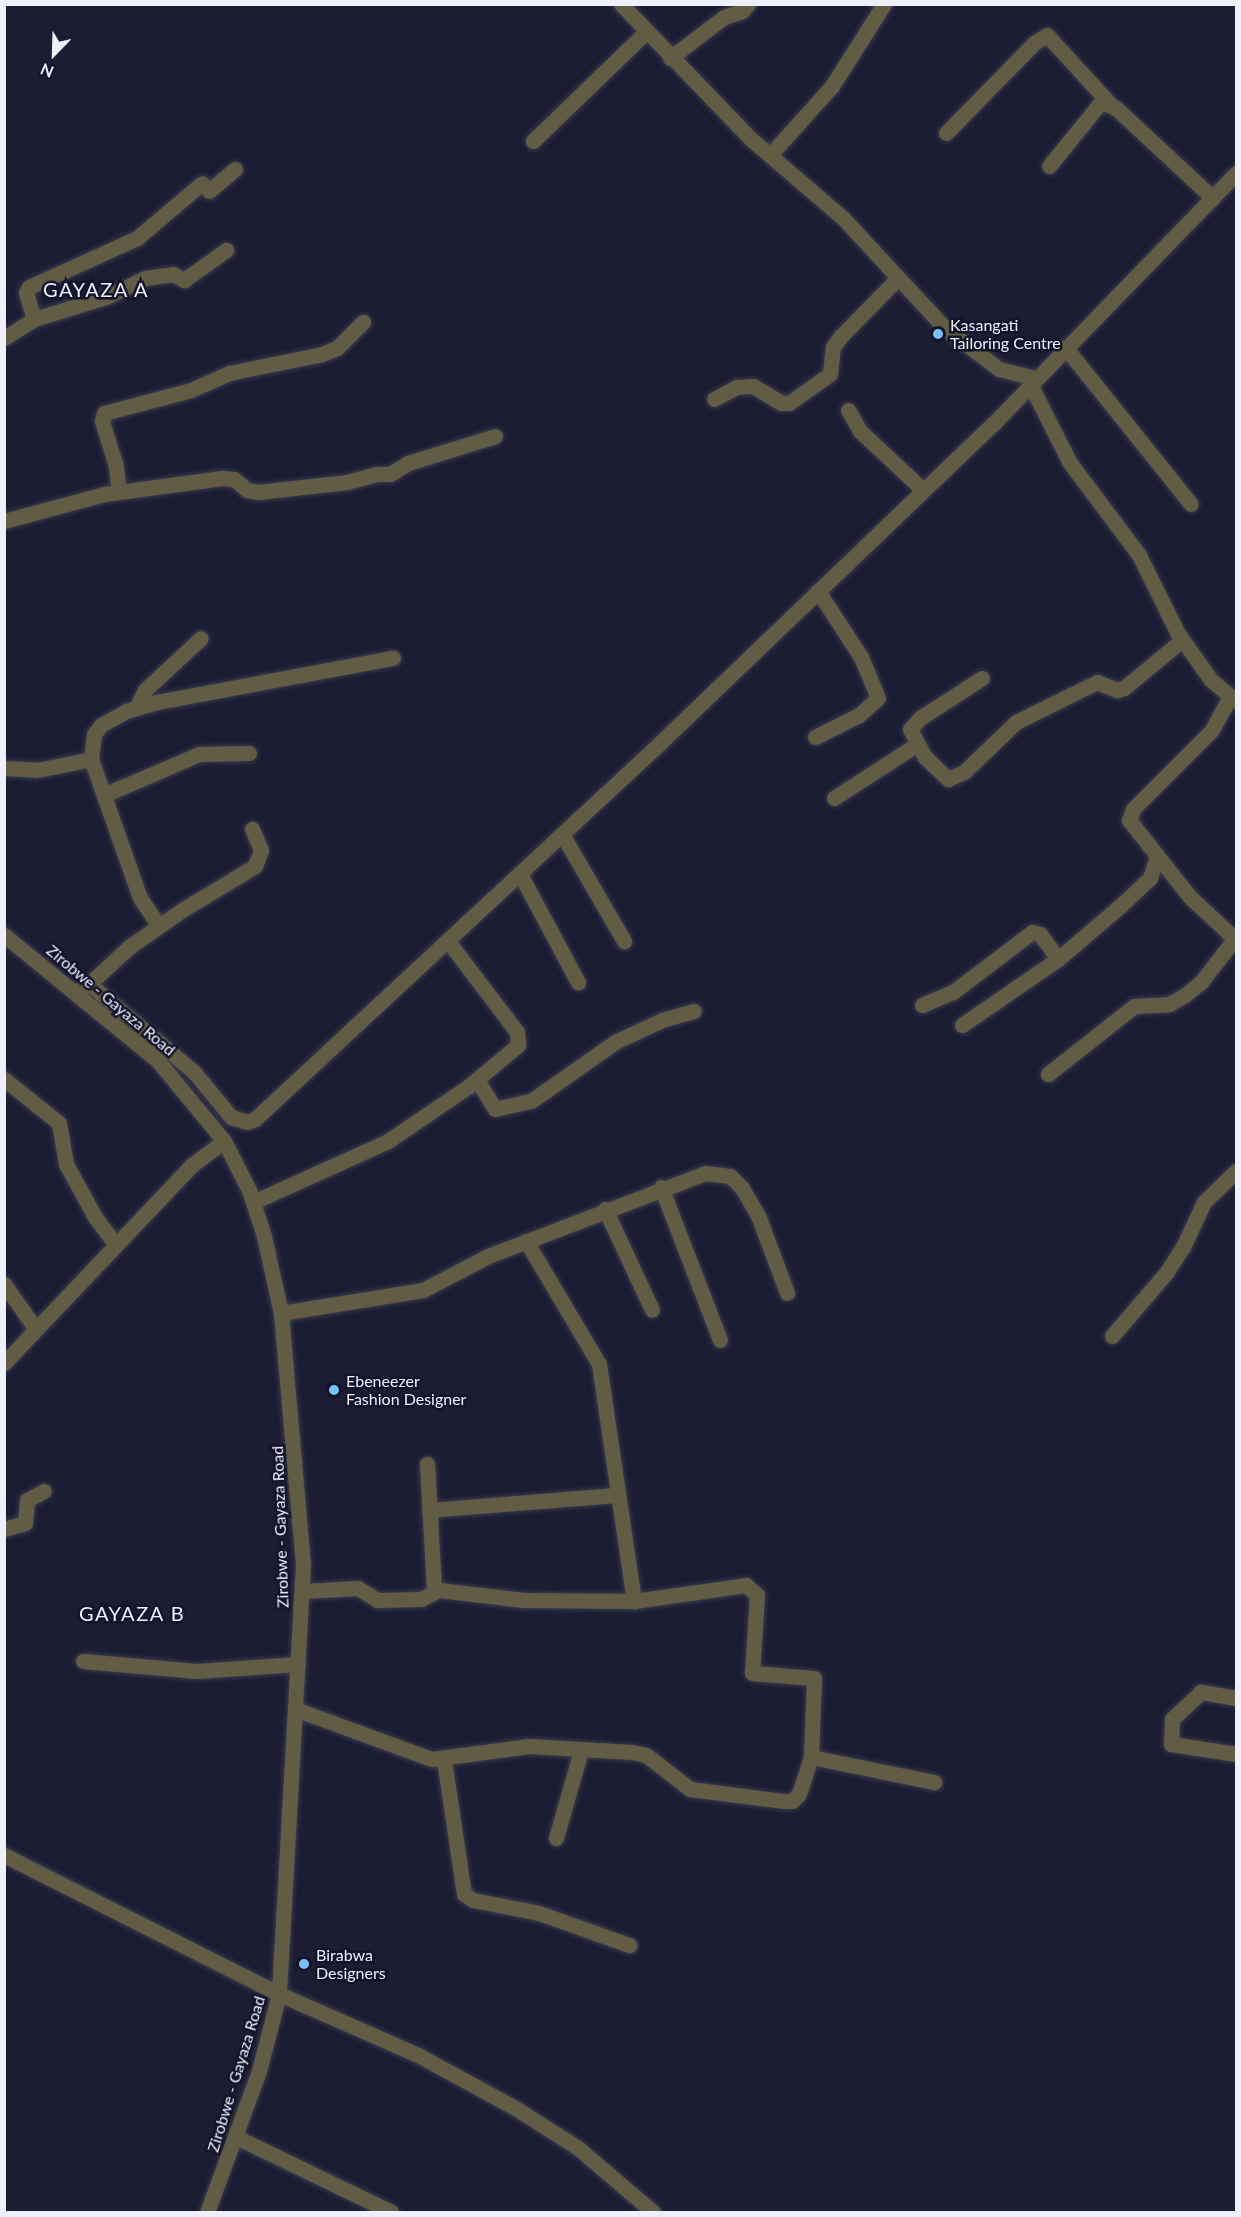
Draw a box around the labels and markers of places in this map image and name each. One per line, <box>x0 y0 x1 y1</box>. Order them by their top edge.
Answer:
place label: Kasangati Tailoring Centre <box>950 315 1061 353</box>
marker: Kasangati Tailoring Centre <box>931 327 945 341</box>
place label: Ebeneezer Fashion Designer <box>346 1371 466 1409</box>
marker: Ebeneezer Fashion Designer <box>327 1383 341 1397</box>
place label: Birabwa Designers <box>316 1945 386 1983</box>
marker: Birabwa Designers <box>297 1957 311 1971</box>

